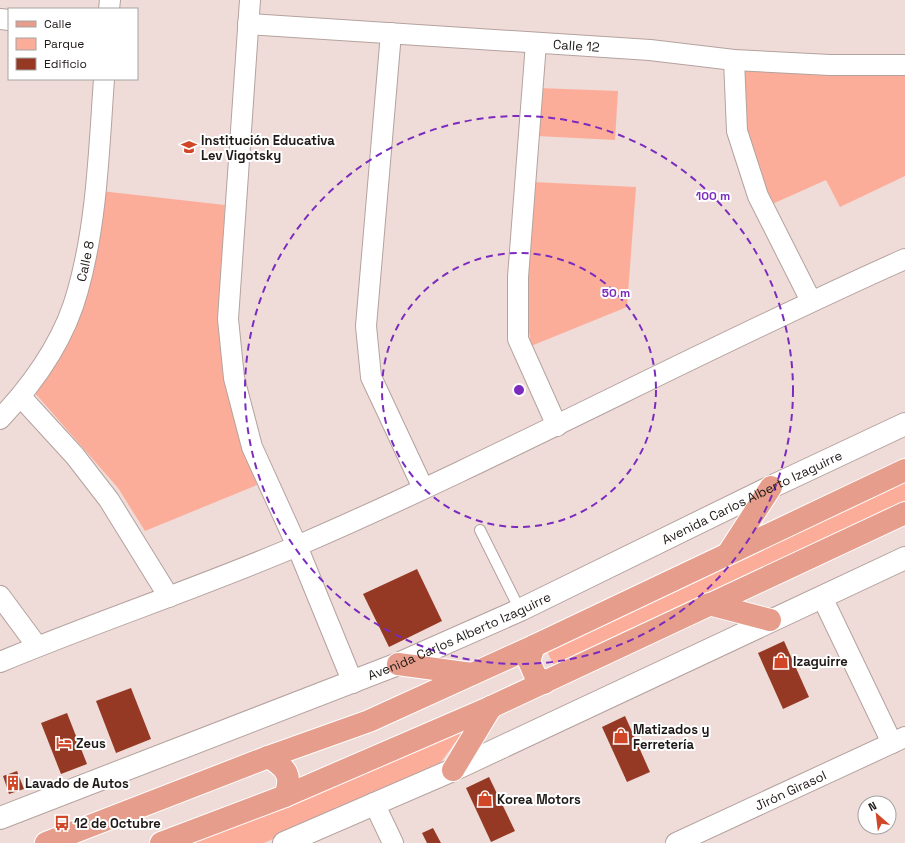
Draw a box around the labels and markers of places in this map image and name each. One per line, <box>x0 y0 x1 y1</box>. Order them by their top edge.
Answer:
place label: Institución Educativa Lev Vigotsky <box>201 132 335 164</box>
school or university icon: Institución Educativa Lev Vigotsky <box>180 138 198 156</box>
centre of rings <box>512 383 526 397</box>
shop icon: Izaguirre <box>772 652 790 670</box>
place label: Izaguirre <box>793 653 848 670</box>
place label: Matizados y Ferretería <box>633 721 709 753</box>
shop icon: Matizados y Ferretería <box>612 727 630 745</box>
hotel icon: Zeus <box>55 734 73 752</box>
place label: Zeus <box>76 735 106 752</box>
building icon: Lavado de Autos <box>4 774 22 792</box>
place label: Lavado de Autos <box>25 775 129 792</box>
shop icon: Korea Motors <box>476 790 494 808</box>
place label: Korea Motors <box>497 791 581 808</box>
bus stop icon: 12 de Octubre <box>53 814 71 832</box>
place label: 12 de Octubre <box>74 815 161 832</box>

